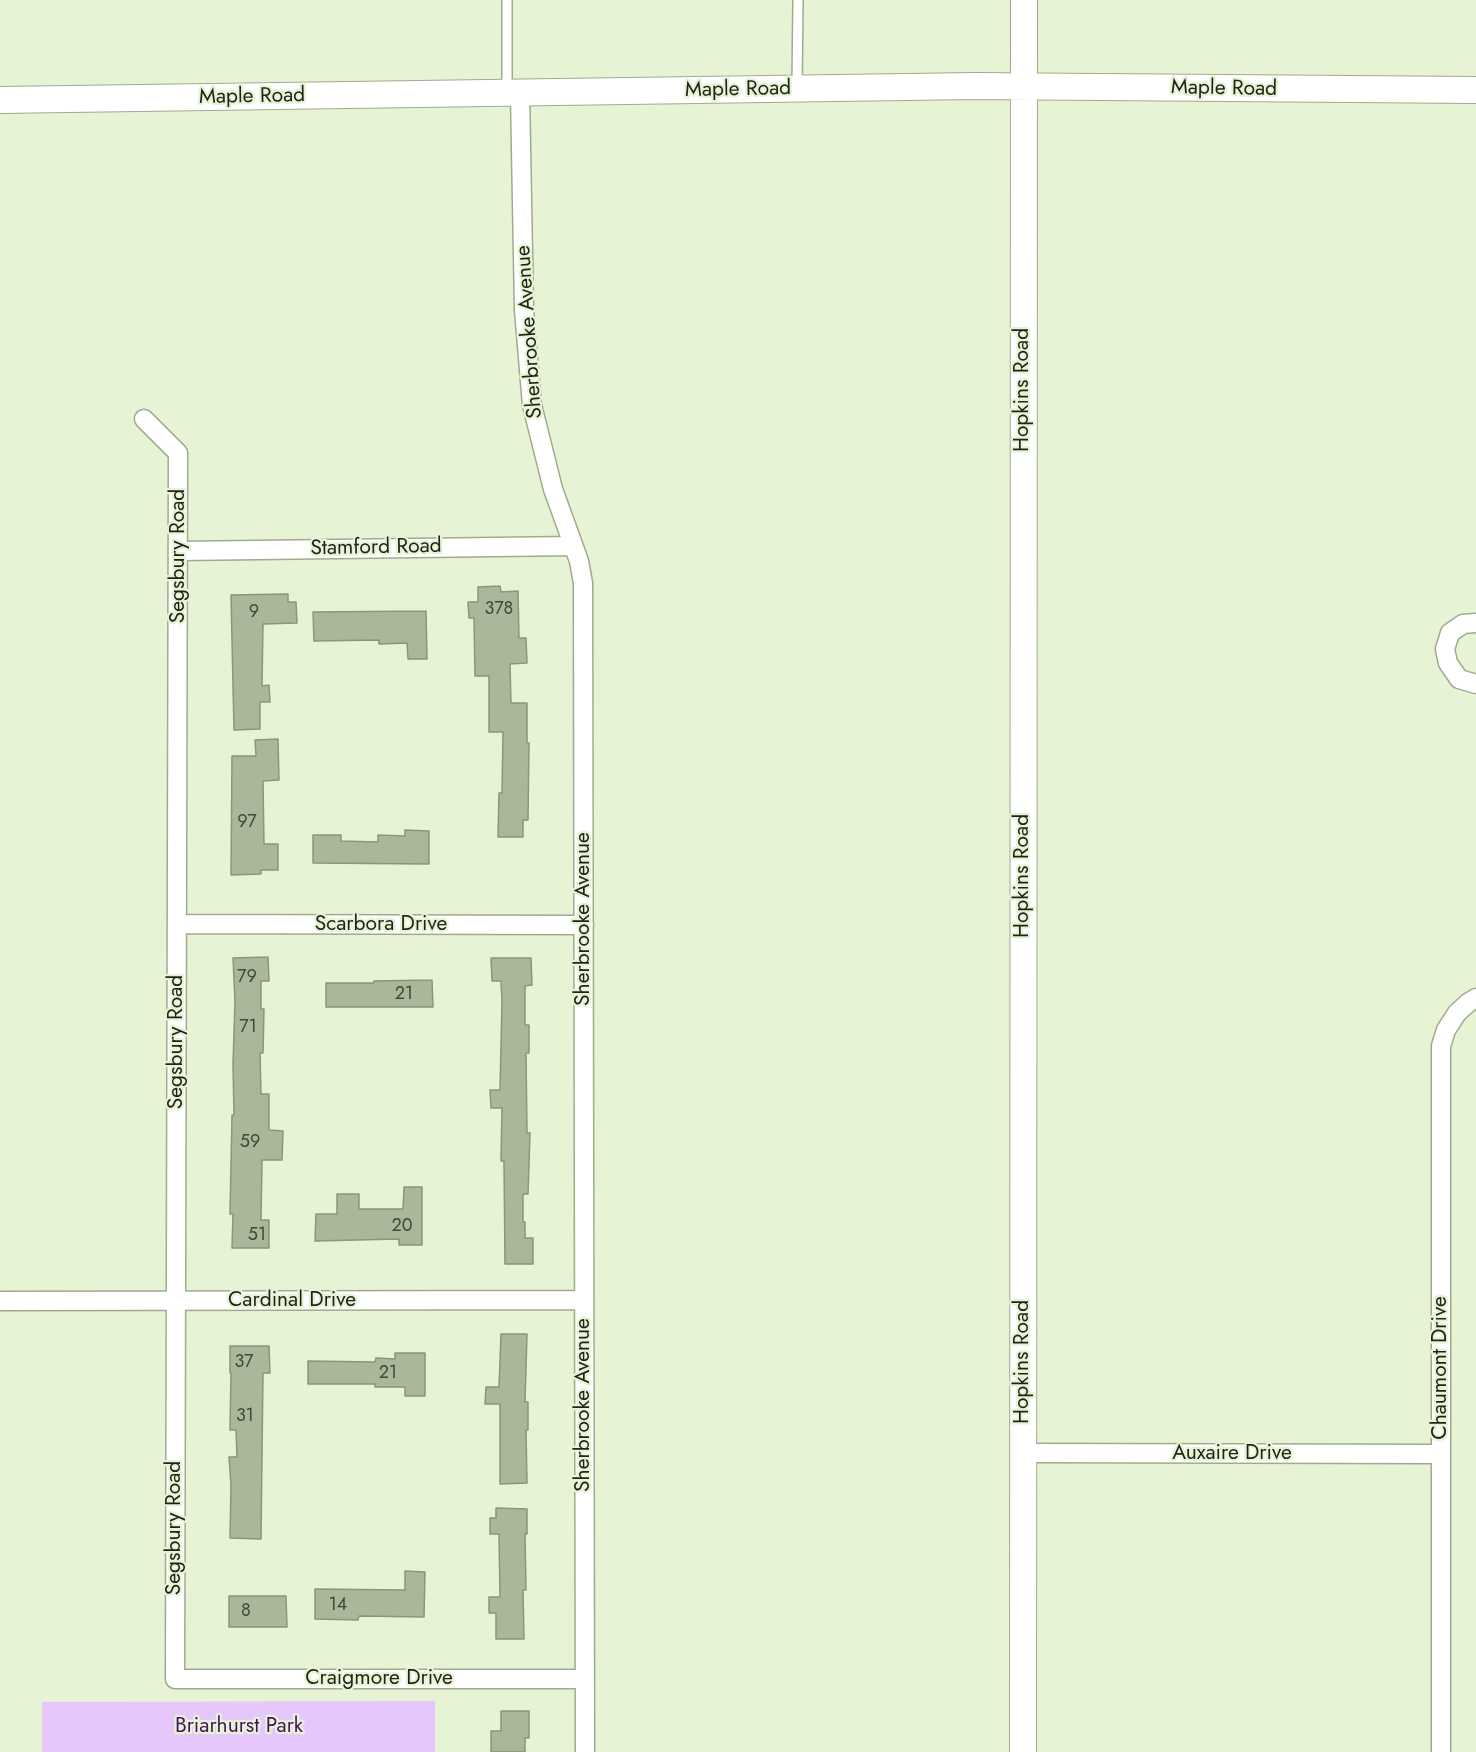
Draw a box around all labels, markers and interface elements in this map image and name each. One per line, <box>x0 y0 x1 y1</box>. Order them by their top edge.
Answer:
street label: Maple Road <box>1171 75 1277 103</box>
street label: Maple Road <box>685 76 791 104</box>
street label: Maple Road <box>199 83 305 111</box>
street label: Sherbrooke Avenue <box>511 244 549 420</box>
street label: Hopkins Road <box>1010 328 1036 452</box>
street label: Segsbury Road <box>166 489 192 623</box>
street label: Stamford Road <box>310 534 442 562</box>
house number: 378 <box>485 599 513 621</box>
house number: 9 <box>249 602 259 624</box>
house number: 97 <box>237 812 257 834</box>
street label: Hopkins Road <box>1010 814 1036 938</box>
street label: Sherbrooke Avenue <box>571 832 597 1006</box>
street label: Scarbora Drive <box>315 912 447 938</box>
house number: 79 <box>237 967 257 989</box>
street label: Segsbury Road <box>164 975 190 1109</box>
house number: 21 <box>395 984 413 1006</box>
house number: 71 <box>239 1017 257 1039</box>
house number: 59 <box>240 1132 260 1154</box>
house number: 20 <box>391 1216 413 1238</box>
house number: 51 <box>248 1225 266 1247</box>
street label: Cardinal Drive <box>228 1288 356 1314</box>
street label: Chaumont Drive <box>1428 1296 1454 1440</box>
street label: Hopkins Road <box>1010 1300 1036 1424</box>
street label: Sherbrooke Avenue <box>571 1318 597 1492</box>
house number: 37 <box>234 1352 254 1374</box>
house number: 21 <box>379 1363 397 1385</box>
house number: 31 <box>236 1406 254 1428</box>
street label: Auxaire Drive <box>1172 1441 1292 1467</box>
street label: Segsbury Road <box>162 1461 188 1595</box>
house number: 14 <box>329 1595 347 1617</box>
house number: 8 <box>241 1601 251 1623</box>
street label: Craigmore Drive <box>305 1666 453 1692</box>
park label: Briarhurst Park <box>175 1714 303 1740</box>

